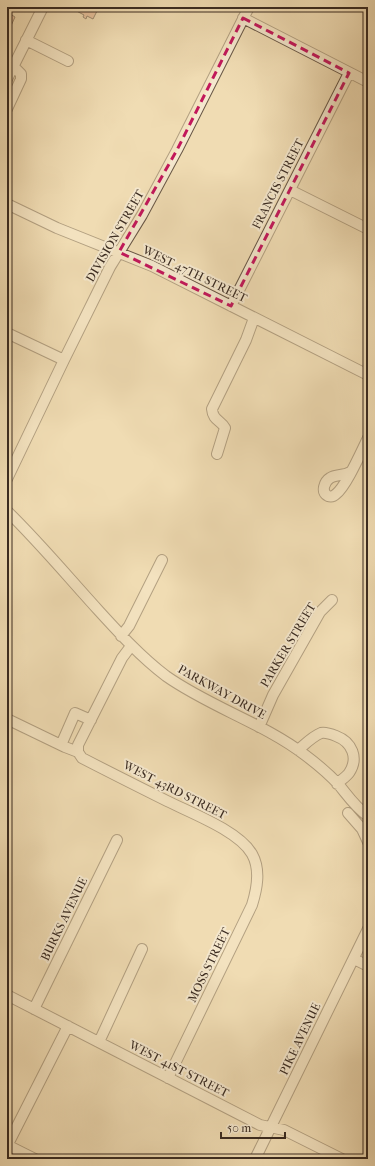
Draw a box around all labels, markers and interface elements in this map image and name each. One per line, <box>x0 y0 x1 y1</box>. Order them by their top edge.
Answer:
street label: FRANCIS STREET <box>249 136 307 231</box>
street label: DIVISION STREET <box>83 187 147 284</box>
street label: WEST 47TH STREET <box>140 242 250 306</box>
street label: PARKER STREET <box>257 599 319 690</box>
street label: PARKWAY DRIVE <box>176 662 268 722</box>
street label: WEST 43RD STREET <box>120 757 230 823</box>
street label: BURKS AVENUE <box>38 875 90 963</box>
street label: MOSS STREET <box>185 925 233 1004</box>
street label: PIKE AVENUE <box>277 1001 323 1077</box>
street label: WEST 41ST STREET <box>126 1037 232 1101</box>
scale bar <box>221 1114 285 1140</box>
text: 50 m <box>227 1121 251 1135</box>

